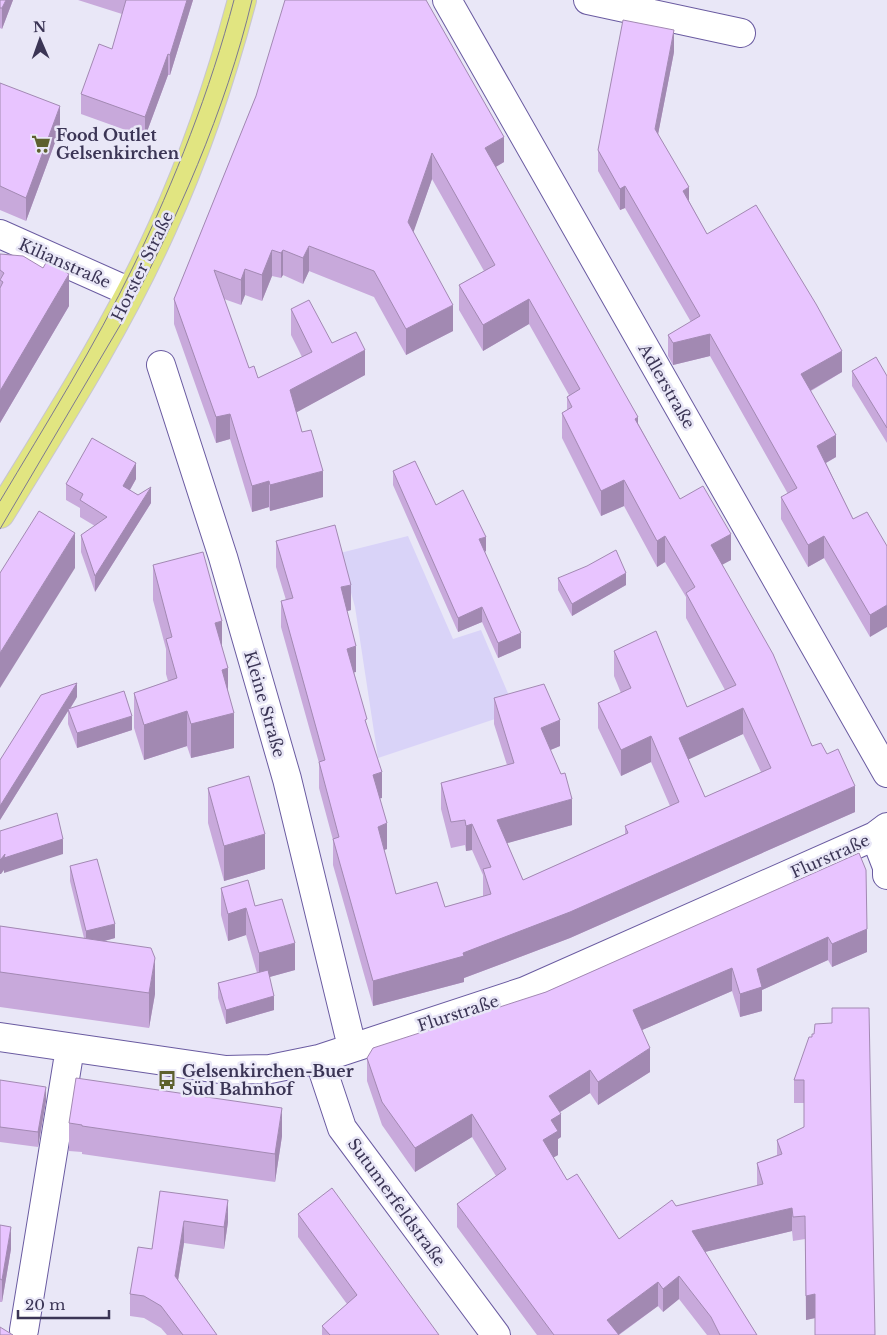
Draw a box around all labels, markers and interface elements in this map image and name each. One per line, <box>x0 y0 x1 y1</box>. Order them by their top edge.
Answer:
north arrow <box>15 15 65 65</box>
text: N <box>33 18 46 36</box>
place label: Food Outlet Gelsenkirchen <box>56 125 180 163</box>
supermarket icon: Food Outlet Gelsenkirchen <box>30 133 52 155</box>
street label: Horster Straße <box>107 208 177 324</box>
street label: Kilianstraße <box>16 234 114 292</box>
street label: Adlerstraße <box>634 339 699 432</box>
street label: Kleine Straße <box>240 648 290 760</box>
street label: Flurstraße <box>787 830 873 882</box>
street label: Flurstraße <box>415 990 501 1036</box>
place label: Gelsenkirchen-Buer Süd Bahnhof <box>182 1061 354 1099</box>
bus stop icon: Gelsenkirchen-Buer Süd Bahnhof <box>156 1069 178 1091</box>
street label: Sutumerfeldstraße <box>344 1134 450 1270</box>
scale bar <box>18 1288 109 1320</box>
text: 20 m <box>25 1295 65 1314</box>

